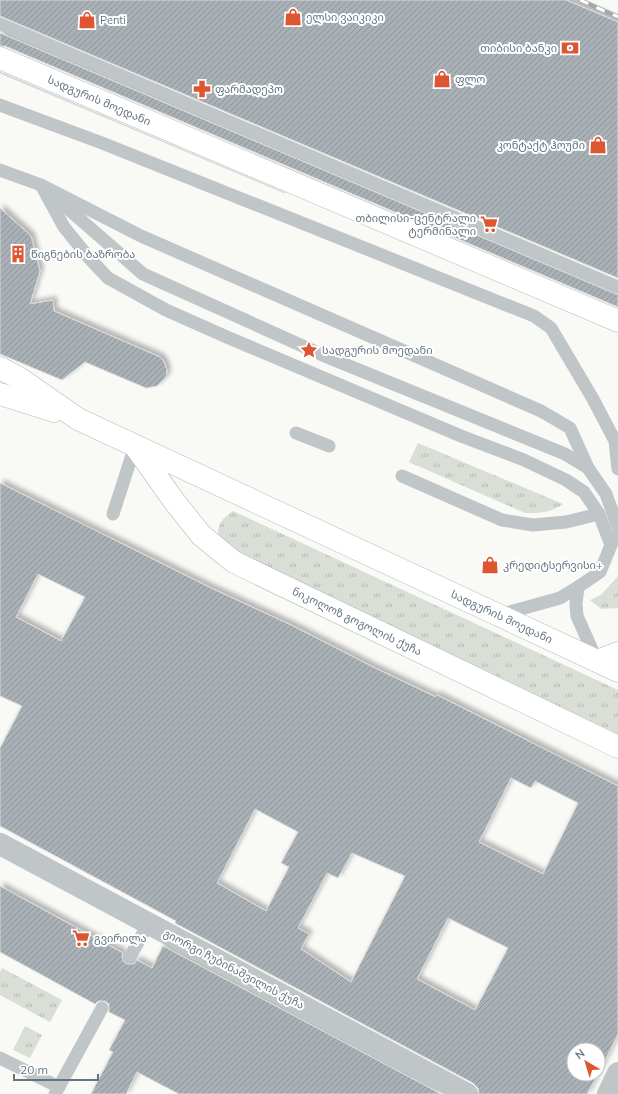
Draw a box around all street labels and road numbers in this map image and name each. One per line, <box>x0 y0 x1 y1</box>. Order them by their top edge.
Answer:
street label: სადგურის მოედანი <box>46 72 153 128</box>
street label: ნიკოლოზ გოგოლის ქუჩა <box>290 584 424 658</box>
street label: სადგურის მოედანი <box>449 587 555 646</box>
street label: გიორგი ჩუბინაშვილის ქუჩა <box>161 926 307 1012</box>

